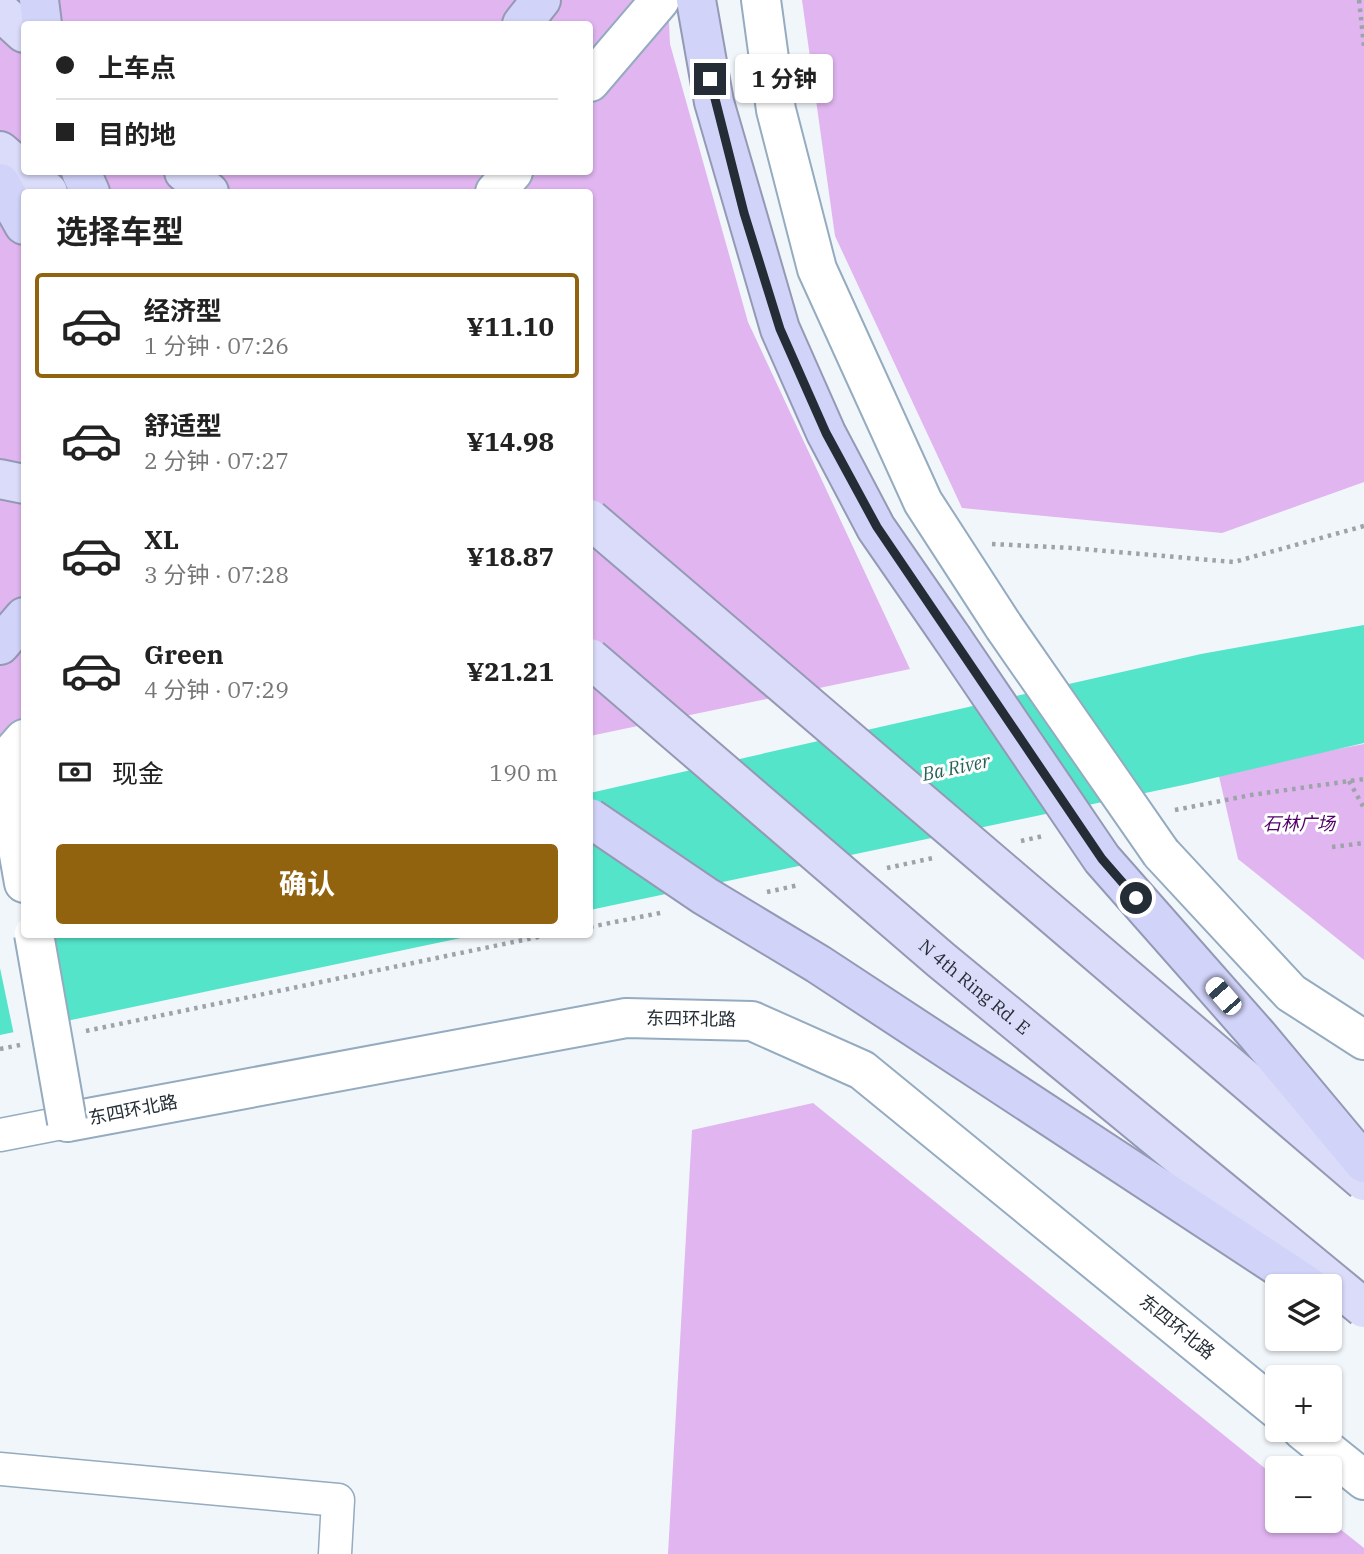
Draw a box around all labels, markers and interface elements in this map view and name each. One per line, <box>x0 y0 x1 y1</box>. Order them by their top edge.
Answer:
text: 上车点 <box>98 50 176 84</box>
callout: 1 分钟 <box>734 55 832 104</box>
route end <box>694 63 726 95</box>
text: 1 分钟 <box>751 63 817 93</box>
text: 目的地 <box>98 117 176 151</box>
text: 选择车型 <box>56 210 184 252</box>
text: 经济型 <box>144 293 222 327</box>
icon: car <box>60 294 123 357</box>
text: ¥11.10 <box>467 309 554 343</box>
text: 1 分钟 · 07:26 <box>144 330 289 360</box>
text: 舒适型 <box>144 408 222 442</box>
icon: car <box>60 409 123 472</box>
text: ¥14.98 <box>467 424 554 458</box>
text: 2 分钟 · 07:27 <box>144 445 289 475</box>
text: XL <box>144 522 179 556</box>
icon: car <box>60 524 123 587</box>
text: ¥18.87 <box>467 539 554 573</box>
text: 3 分钟 · 07:28 <box>144 559 289 589</box>
text: Green <box>144 637 224 671</box>
icon: car <box>60 639 123 702</box>
text: ¥21.21 <box>467 654 554 688</box>
text: 4 分钟 · 07:29 <box>144 674 289 704</box>
water label: Ba River <box>919 748 993 786</box>
icon: cash <box>56 753 94 791</box>
text: 现金 <box>112 756 164 790</box>
text: 190 m <box>489 757 558 787</box>
park label: 石林广场 <box>1263 812 1337 835</box>
button: 确认 <box>56 844 558 924</box>
route start <box>1120 882 1152 914</box>
street label: N 4th Ring Rd. E <box>914 934 1035 1039</box>
car <box>1202 973 1245 1019</box>
street label: 东四环北路 <box>646 1006 736 1031</box>
street label: 东四环北路 <box>87 1090 179 1129</box>
map controls <box>1265 1274 1342 1533</box>
button: layers <box>1265 1274 1342 1351</box>
street label: 东四环北路 <box>1135 1289 1220 1364</box>
button: + <box>1265 1365 1342 1442</box>
button: − <box>1265 1456 1342 1533</box>

